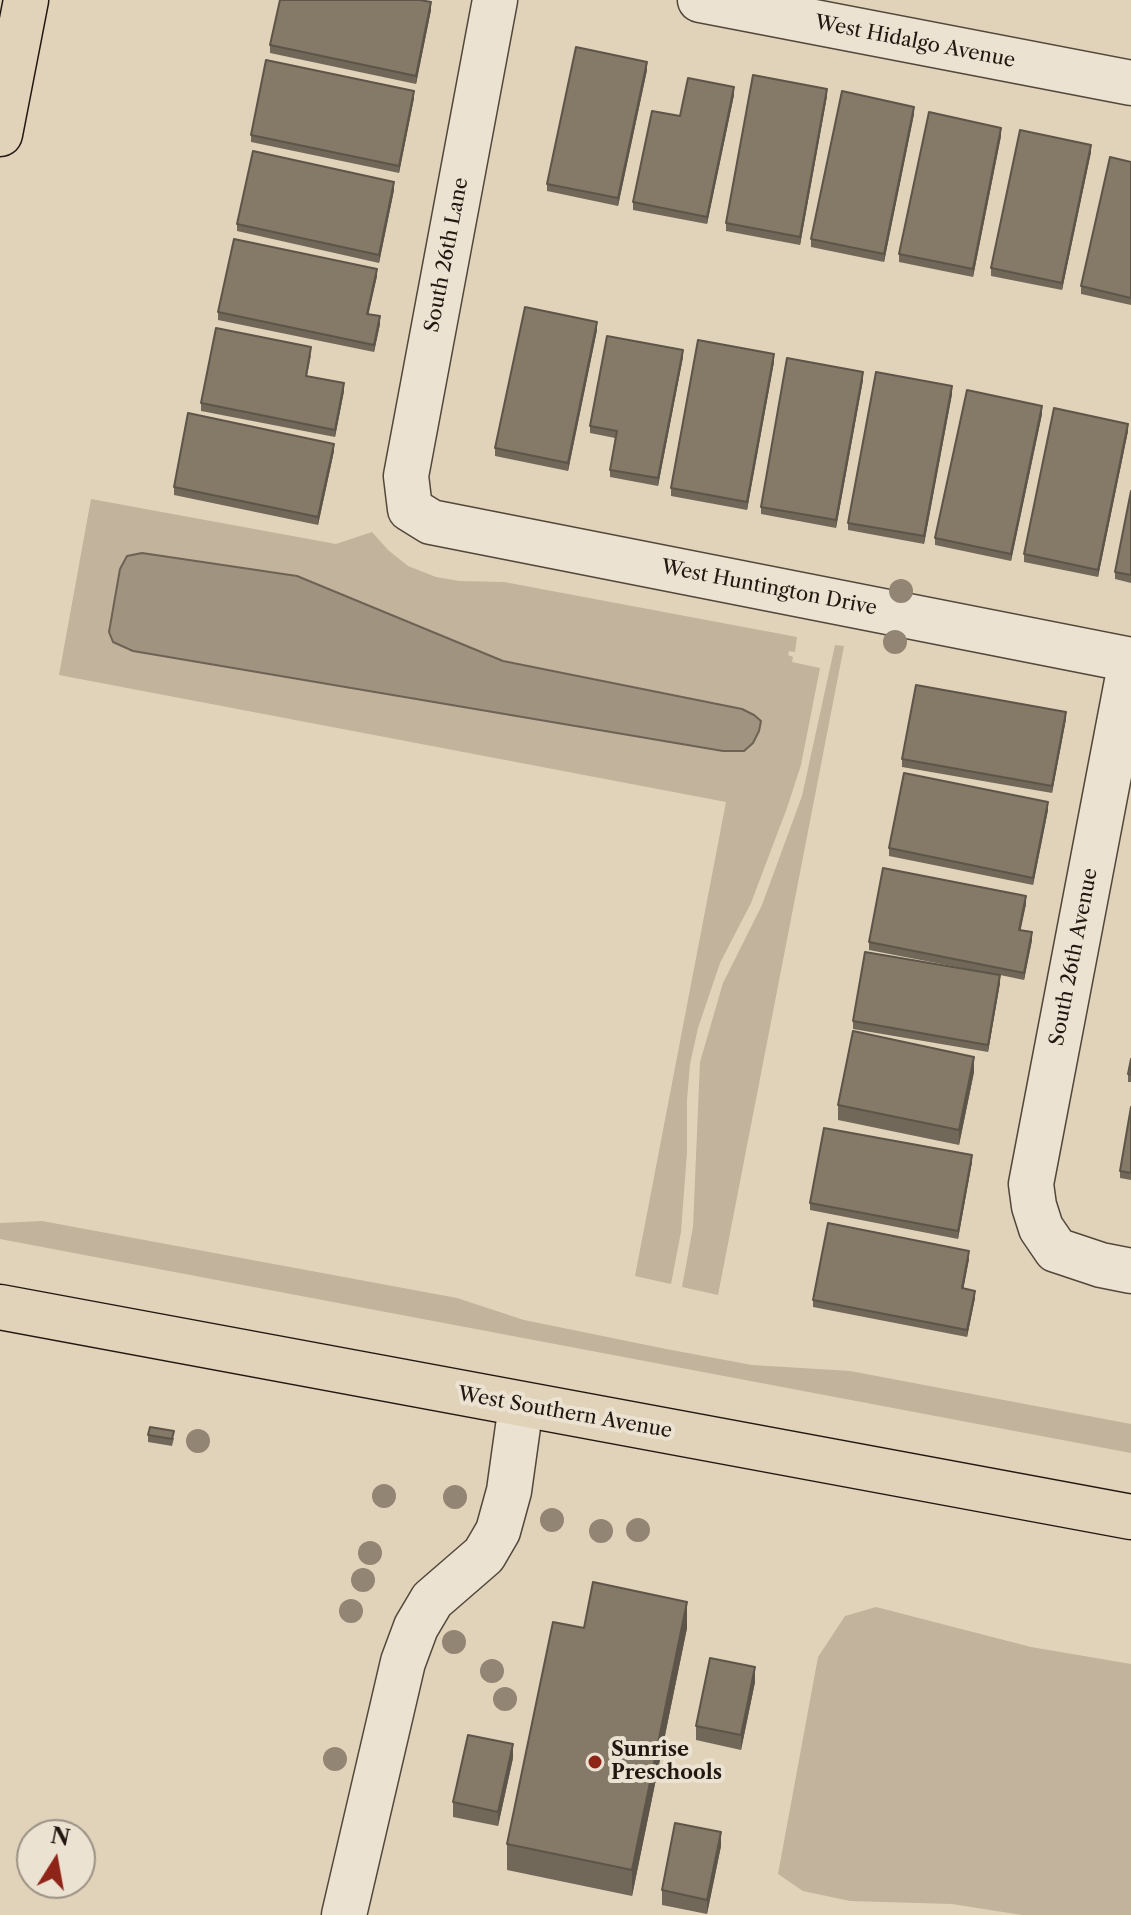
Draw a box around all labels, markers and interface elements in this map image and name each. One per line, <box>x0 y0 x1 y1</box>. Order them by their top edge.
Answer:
street label: West Hidalgo Avenue <box>813 11 1017 73</box>
street label: South 26th Lane <box>420 176 474 334</box>
street label: West Huntington Drive <box>659 555 879 621</box>
street label: South 26th Avenue <box>1045 866 1103 1048</box>
street label: West Southern Avenue <box>456 1382 674 1444</box>
place label: Sunrise Preschools <box>611 1738 722 1785</box>
marker: Sunrise Preschools <box>586 1753 604 1771</box>
north arrow <box>16 1819 96 1899</box>
text: N <box>48 1822 72 1852</box>

